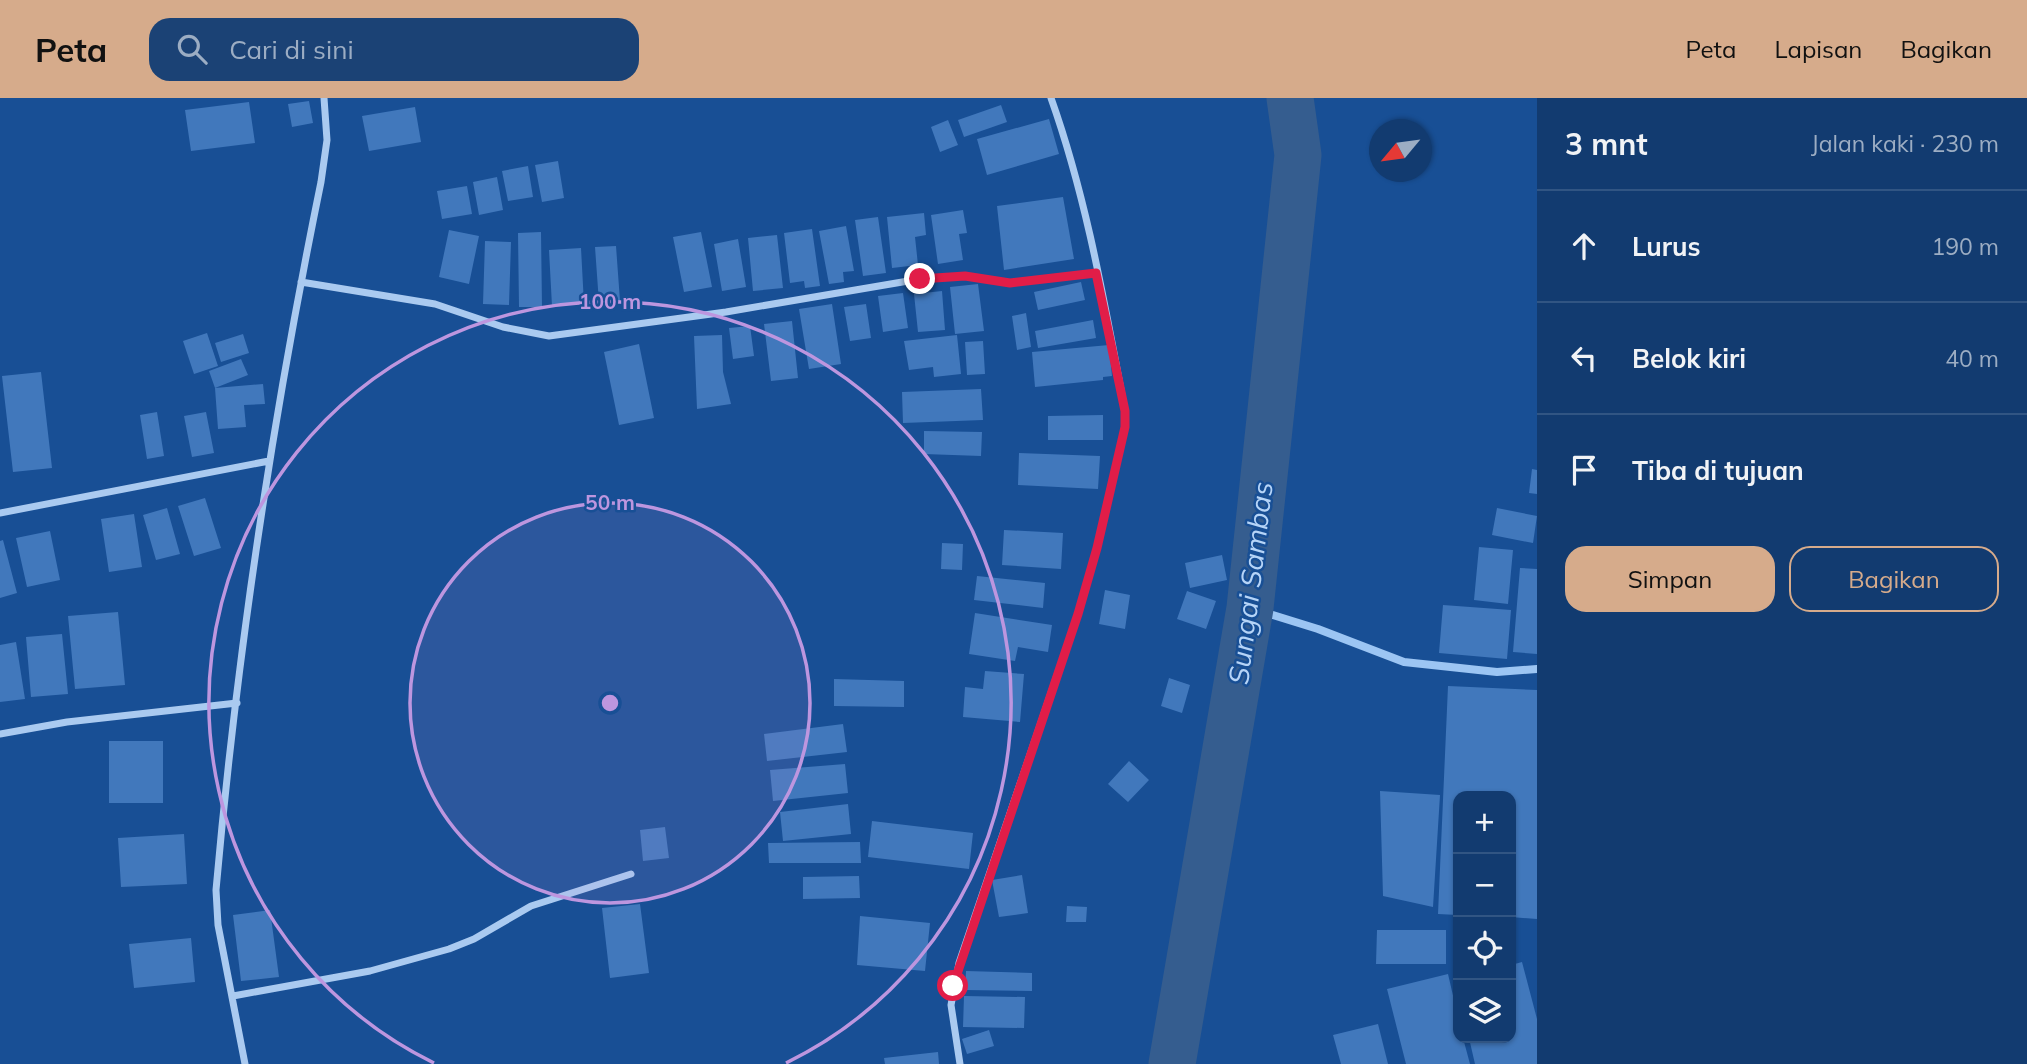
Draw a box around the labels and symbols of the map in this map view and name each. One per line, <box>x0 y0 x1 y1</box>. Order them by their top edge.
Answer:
north arrow <box>1369 119 1432 182</box>
route end <box>904 263 935 294</box>
text: 100 m <box>579 288 641 314</box>
water label: Sungai Sambas <box>1220 480 1280 686</box>
text: 50 m <box>585 489 635 515</box>
centre of rings <box>598 691 622 715</box>
route start <box>937 970 968 1001</box>

